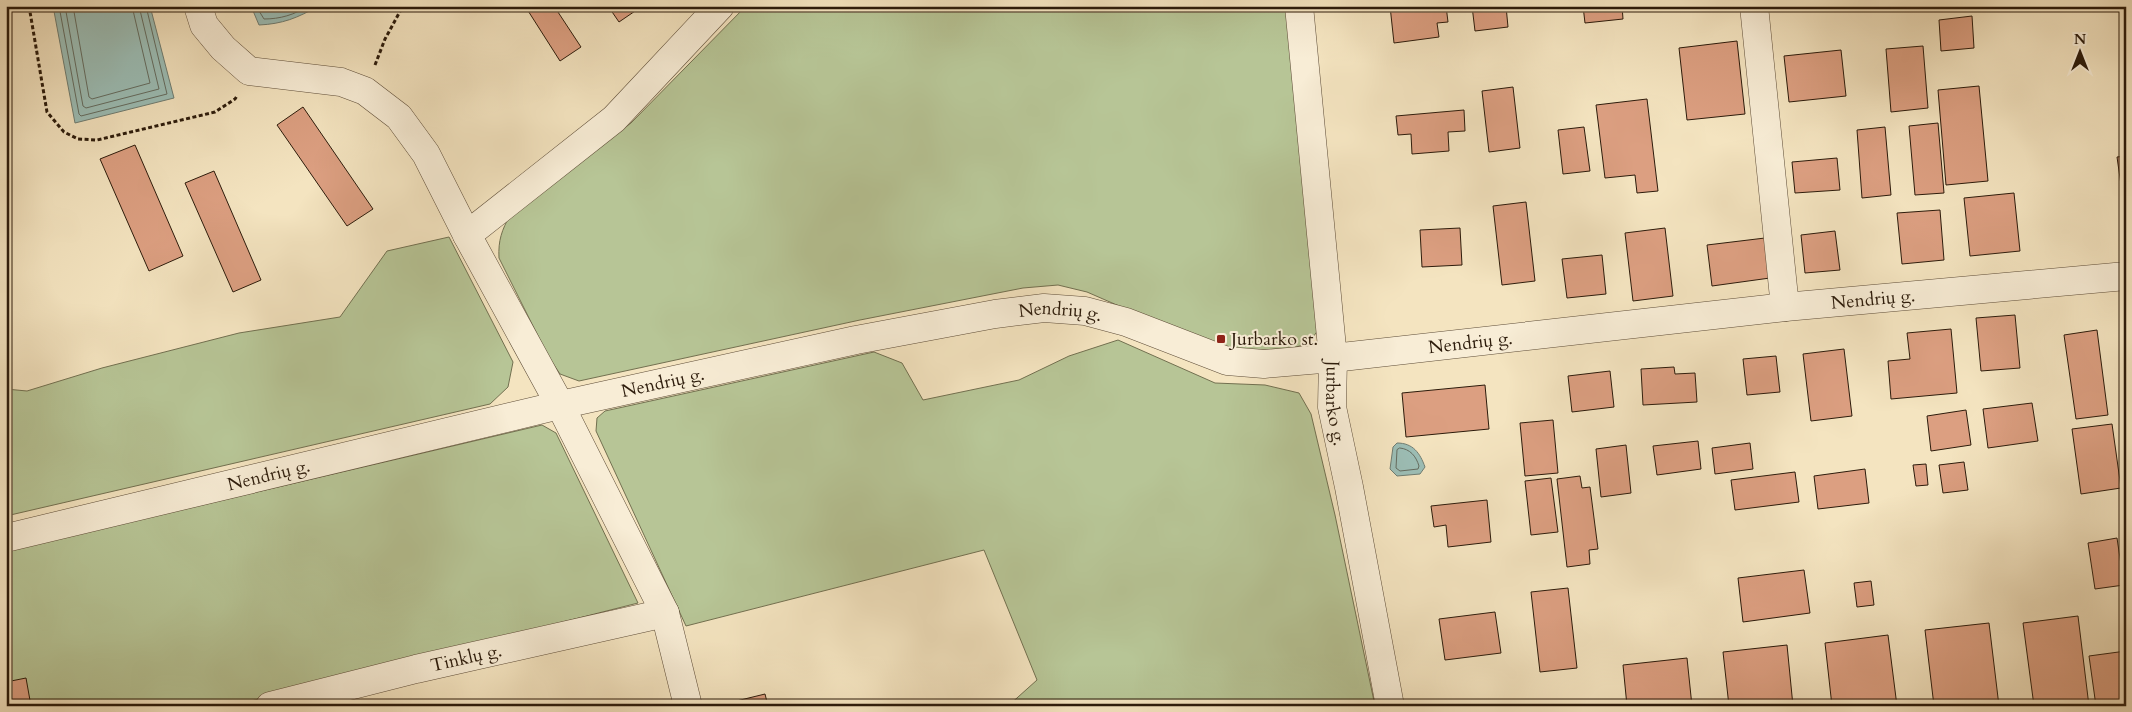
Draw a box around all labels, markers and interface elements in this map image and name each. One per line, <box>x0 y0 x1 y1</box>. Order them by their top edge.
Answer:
north arrow <box>2054 28 2104 78</box>
text: N <box>2074 30 2086 49</box>
street label: Nendrių g. <box>1830 283 1916 316</box>
street label: Nendrių g. <box>1017 296 1105 328</box>
street label: Nendrių g. <box>1427 326 1514 360</box>
place label: Jurbarko st. <box>1228 327 1318 352</box>
marker: Jurbarko st. <box>1215 333 1227 345</box>
street label: Jurbarko g. <box>1319 357 1352 448</box>
street label: Nendrių g. <box>619 362 707 404</box>
street label: Nendrių g. <box>225 453 313 497</box>
street label: Tinklų g. <box>428 638 504 678</box>

